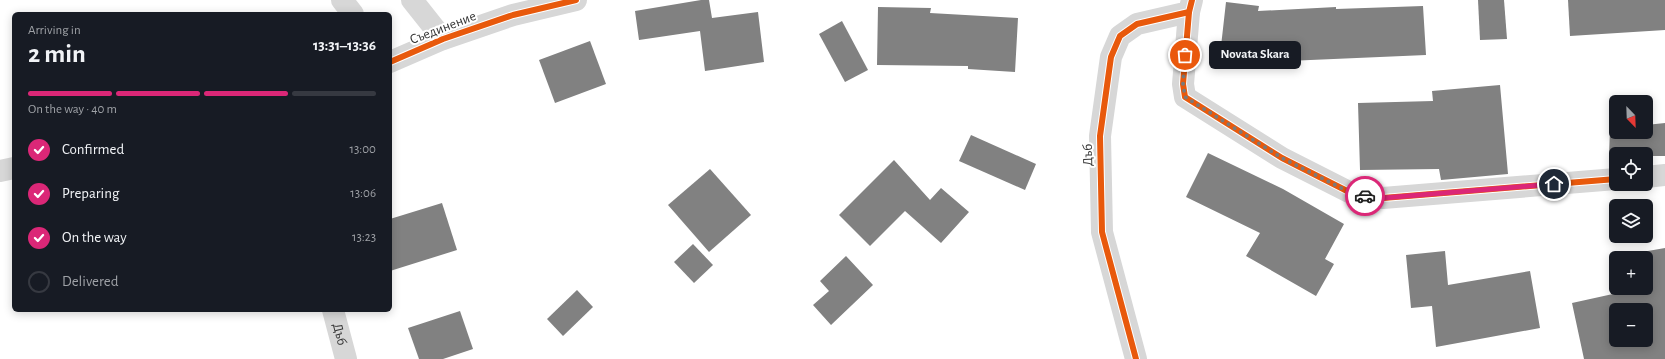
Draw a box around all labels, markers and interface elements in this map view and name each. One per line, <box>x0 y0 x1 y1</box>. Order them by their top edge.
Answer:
street label: Съединение <box>408 9 478 47</box>
text: Arriving in <box>28 24 81 37</box>
text: 13:31–13:36 <box>313 38 376 53</box>
pin <box>1168 38 1202 72</box>
text: 2 min <box>28 41 86 67</box>
callout: Novata Skara <box>1209 41 1301 69</box>
icon: bag <box>1174 44 1196 66</box>
text: Novata Skara <box>1221 48 1289 61</box>
north arrow <box>1609 95 1653 139</box>
map controls <box>1609 95 1653 347</box>
text: On the way · 40 m <box>28 103 117 116</box>
icon: check <box>28 139 50 161</box>
text: Confirmed <box>62 142 124 157</box>
text: 13:00 <box>349 143 376 156</box>
street label: Дъб <box>1081 144 1095 166</box>
button: locate <box>1609 147 1653 191</box>
pin <box>1537 167 1571 201</box>
icon: home <box>1543 173 1565 195</box>
courier <box>1345 176 1385 216</box>
icon: check <box>28 183 50 205</box>
icon: car <box>1354 185 1376 207</box>
text: Preparing <box>62 186 119 201</box>
text: 13:06 <box>350 187 376 200</box>
button: layers <box>1609 199 1653 243</box>
icon: check <box>28 227 50 249</box>
text: On the way <box>62 230 127 245</box>
text: 13:23 <box>352 231 376 244</box>
button: + <box>1609 251 1653 295</box>
text: Delivered <box>62 274 119 289</box>
button: − <box>1609 303 1653 347</box>
street label: Дъб <box>330 322 349 347</box>

